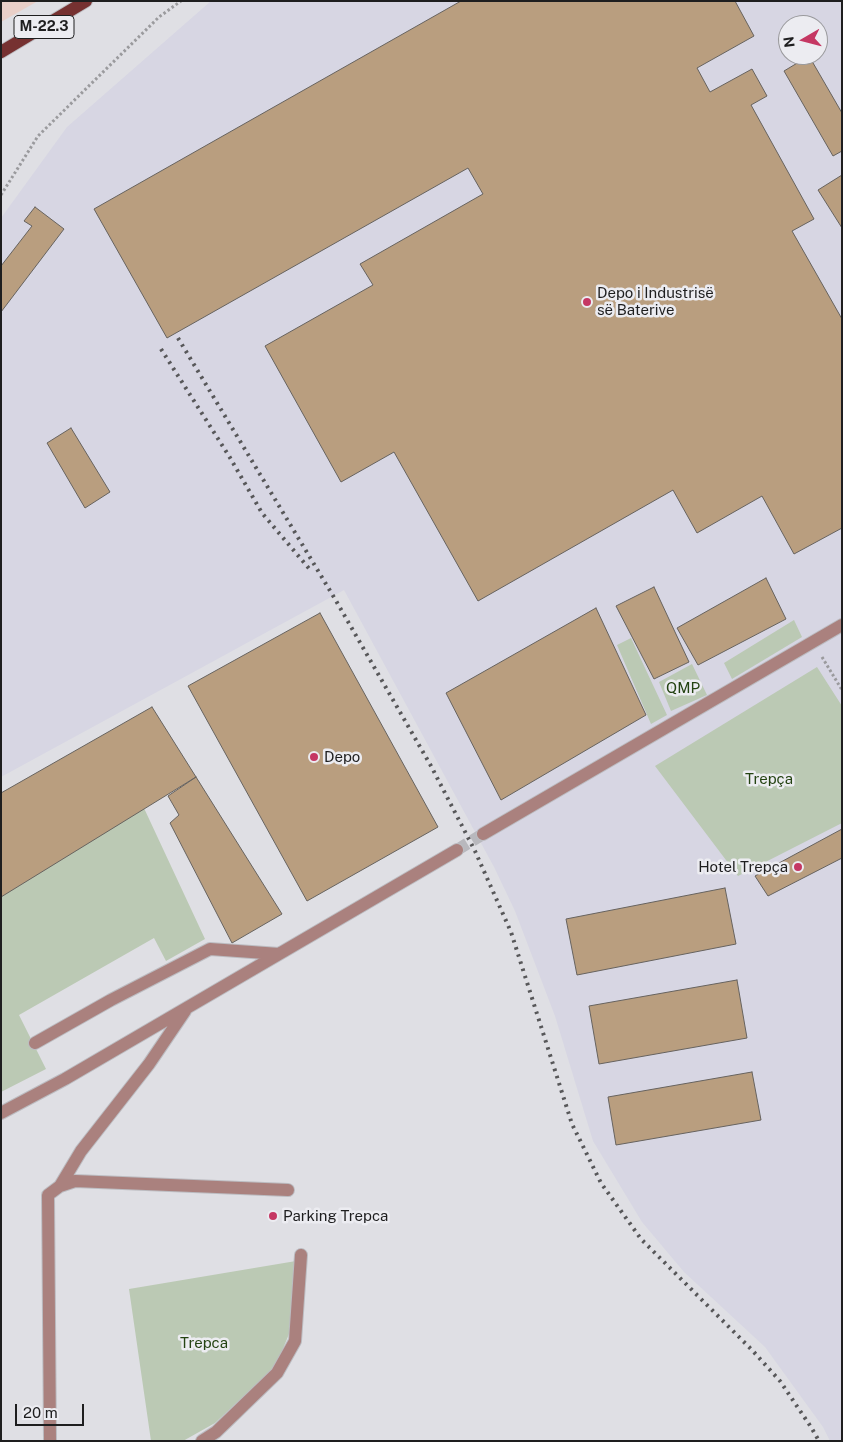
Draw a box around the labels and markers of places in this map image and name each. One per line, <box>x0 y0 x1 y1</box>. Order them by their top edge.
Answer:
place label: Depo i Industrisë së Baterive <box>597 284 714 319</box>
marker: Depo i Industrisë së Baterive <box>581 296 593 308</box>
place label: Depo <box>324 748 360 766</box>
marker: Depo <box>308 751 320 763</box>
place label: Hotel Trepça <box>698 858 788 876</box>
marker: Hotel Trepça <box>792 861 804 873</box>
place label: Parking Trepca <box>283 1207 388 1225</box>
marker: Parking Trepca <box>267 1210 279 1222</box>

